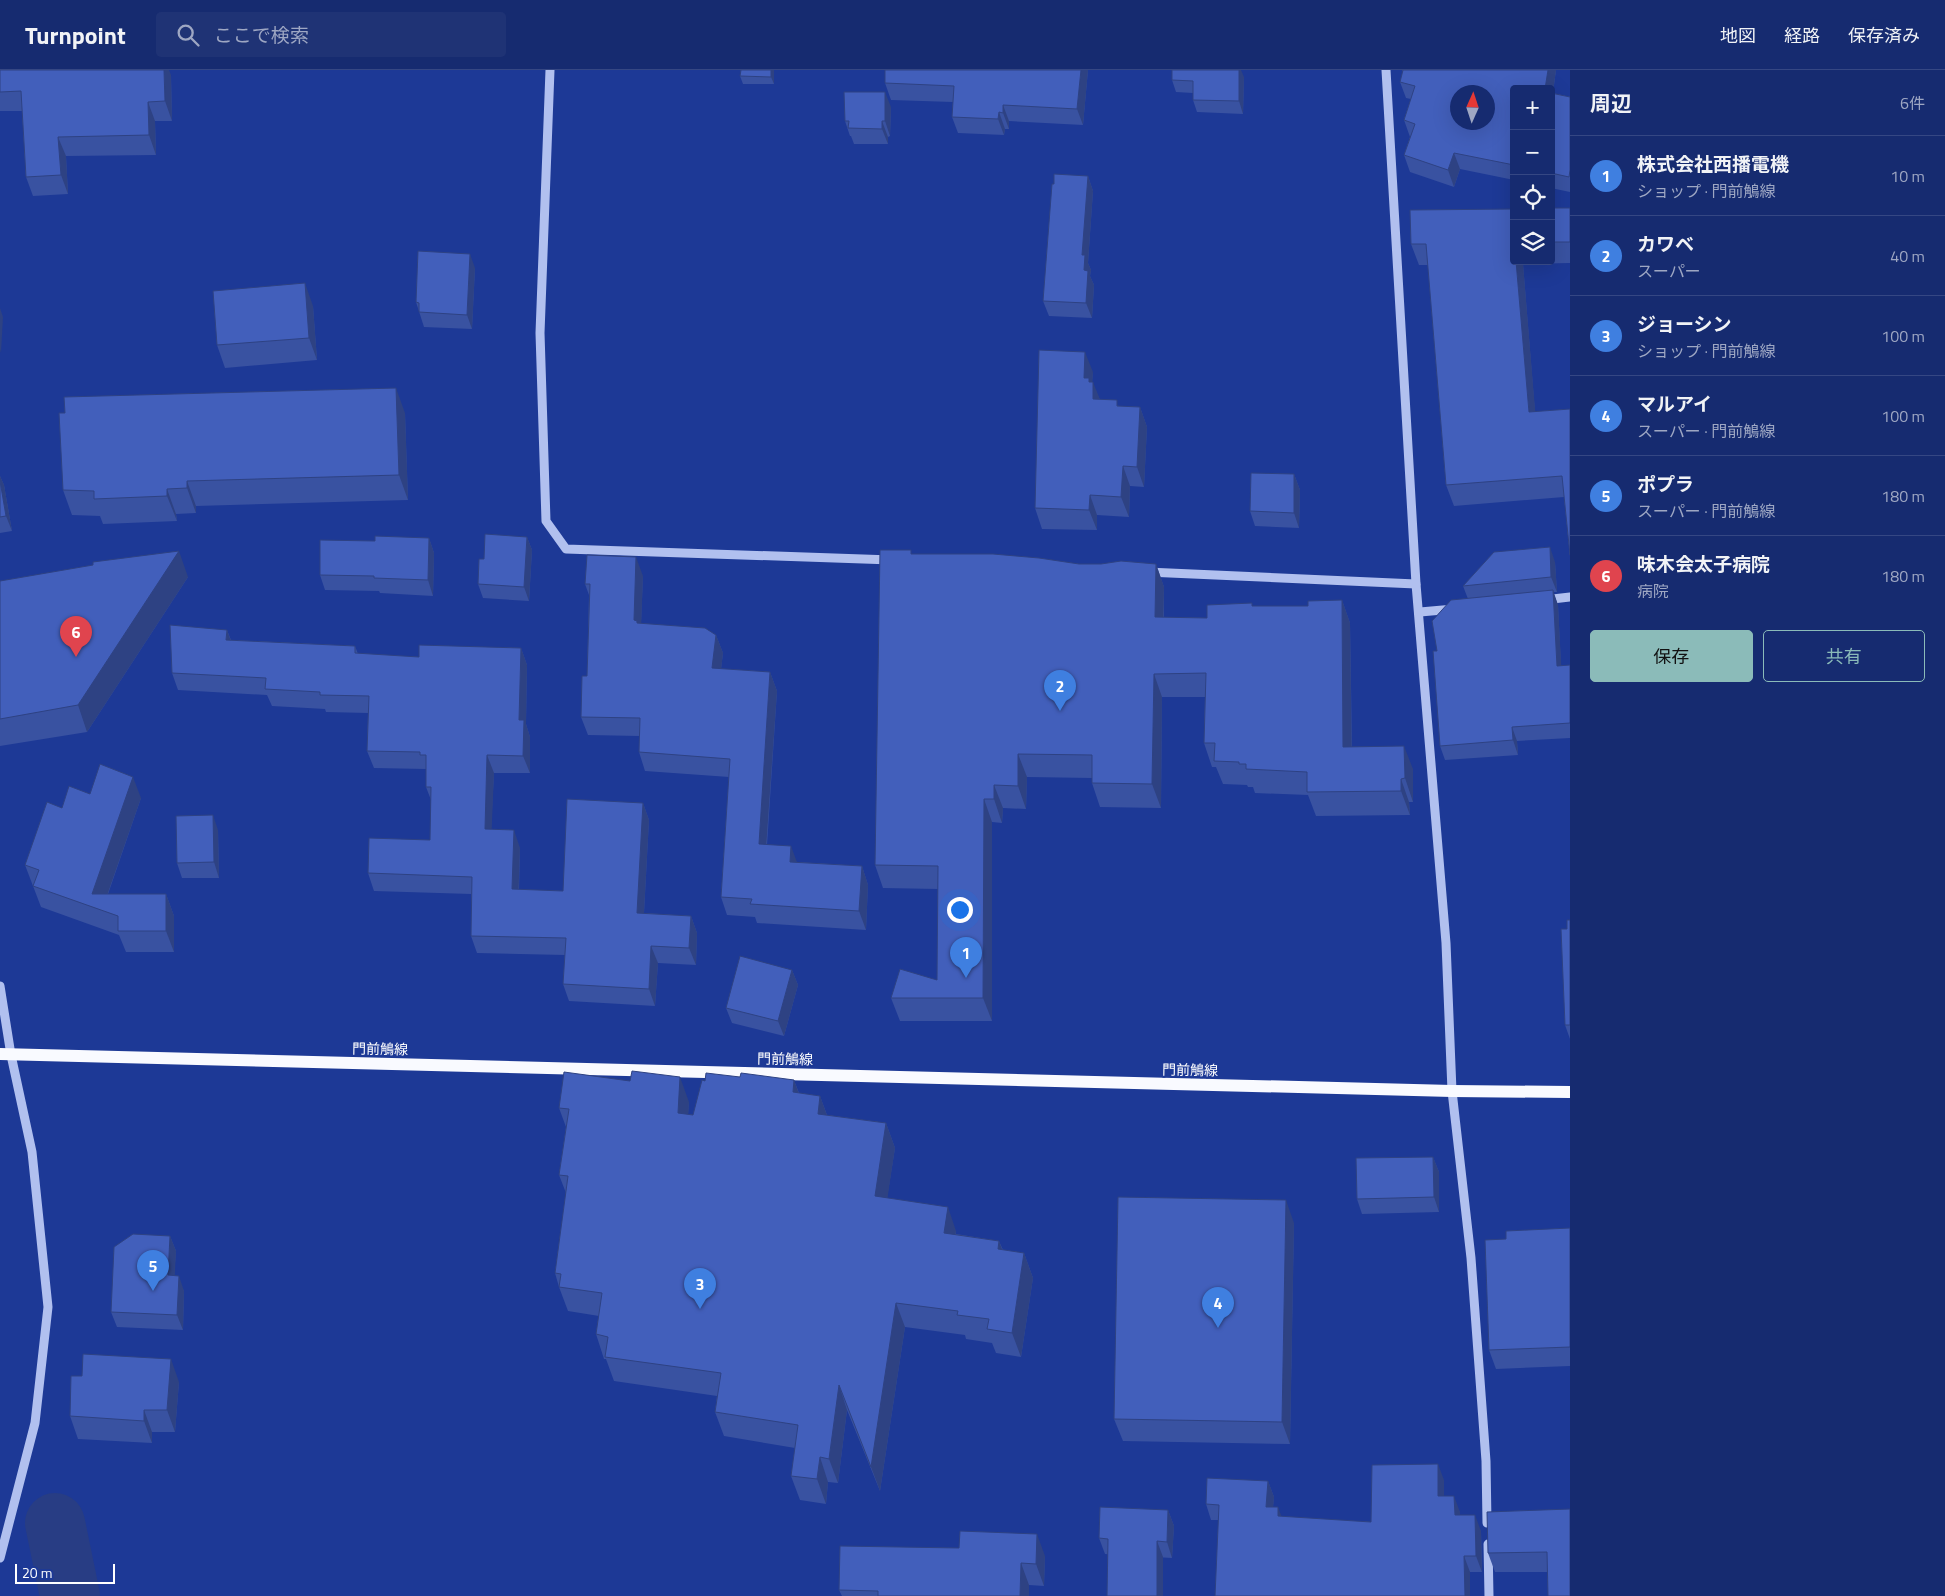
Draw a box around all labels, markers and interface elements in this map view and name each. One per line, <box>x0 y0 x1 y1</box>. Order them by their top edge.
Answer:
search box <box>156 12 506 57</box>
text: Turnpoint <box>25 17 126 53</box>
text: ここで検索 <box>214 20 309 49</box>
icon: search <box>174 21 202 49</box>
text: 地図 <box>1720 22 1756 49</box>
text: 経路 <box>1784 22 1820 49</box>
text: 保存済み <box>1848 22 1920 49</box>
north arrow <box>1450 85 1495 130</box>
map controls <box>1510 85 1555 265</box>
button: + <box>1510 85 1555 130</box>
text: 周辺 <box>1590 87 1632 119</box>
text: 6件 <box>1900 91 1925 115</box>
button: − <box>1510 130 1555 175</box>
text: 株式会社西播電機 <box>1637 149 1789 178</box>
text: 1 <box>1602 164 1610 188</box>
text: 10 m <box>1890 164 1925 188</box>
button: locate <box>1510 175 1555 220</box>
text: ショップ · 門前鵤線 <box>1637 179 1776 203</box>
button: layers <box>1510 220 1555 265</box>
text: カワベ <box>1637 229 1694 258</box>
text: 2 <box>1602 244 1610 268</box>
text: 40 m <box>1890 244 1925 268</box>
text: スーパー <box>1637 259 1701 283</box>
text: ジョーシン <box>1637 309 1732 338</box>
text: 3 <box>1602 324 1610 348</box>
text: 100 m <box>1881 324 1925 348</box>
text: ショップ · 門前鵤線 <box>1637 339 1776 363</box>
text: マルアイ <box>1637 389 1712 418</box>
text: 4 <box>1602 404 1610 428</box>
text: 100 m <box>1881 404 1925 428</box>
text: スーパー · 門前鵤線 <box>1637 419 1775 443</box>
text: ポプラ <box>1637 469 1694 498</box>
text: 5 <box>1602 484 1610 508</box>
text: 180 m <box>1881 484 1925 508</box>
text: スーパー · 門前鵤線 <box>1637 499 1775 523</box>
text: 味木会太子病院 <box>1637 549 1770 578</box>
text: 6 <box>1602 564 1610 588</box>
text: 180 m <box>1881 564 1925 588</box>
text: 病院 <box>1637 579 1669 603</box>
pin: 6 <box>60 616 92 657</box>
button: 保存 <box>1590 630 1753 682</box>
button: 共有 <box>1763 630 1925 682</box>
pin: 2 <box>1044 670 1076 711</box>
your location <box>947 897 973 923</box>
pin: 1 <box>950 937 982 978</box>
street label: 門前鵤線 <box>352 1038 408 1059</box>
street label: 門前鵤線 <box>757 1048 813 1069</box>
street label: 門前鵤線 <box>1162 1059 1218 1080</box>
pin: 5 <box>137 1250 169 1291</box>
pin: 3 <box>684 1268 716 1309</box>
pin: 4 <box>1202 1287 1234 1328</box>
scale bar <box>15 1561 115 1584</box>
text: 20 m <box>22 1562 52 1583</box>

